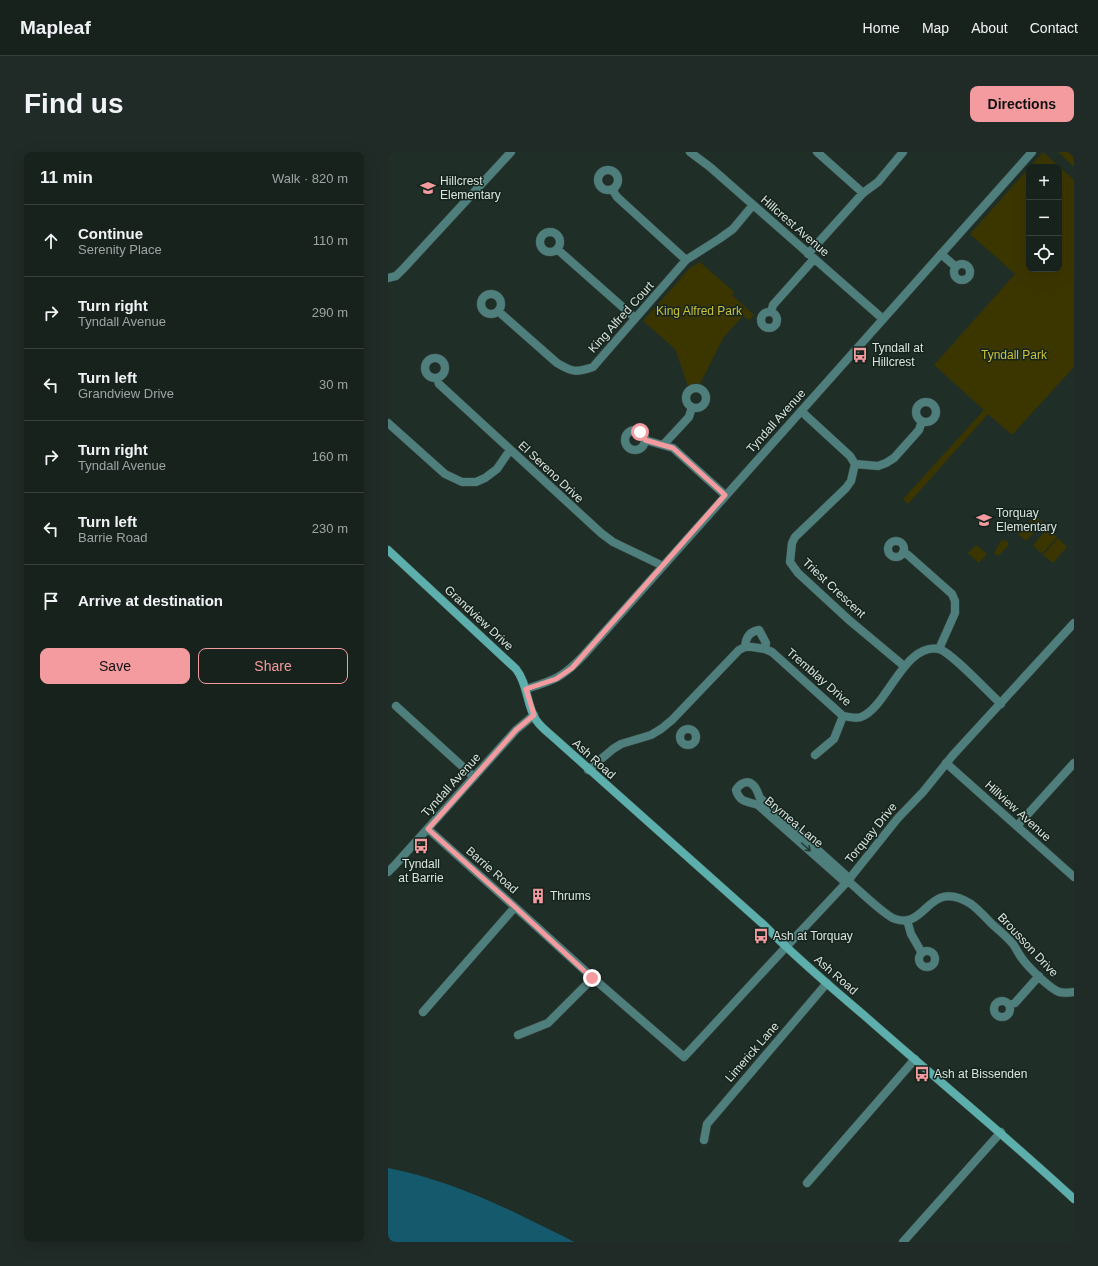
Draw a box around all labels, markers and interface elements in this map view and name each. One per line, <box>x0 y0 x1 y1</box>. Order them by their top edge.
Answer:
text: Mapleaf <box>20 17 91 38</box>
text: Home <box>863 20 900 36</box>
text: Map <box>922 20 949 36</box>
text: About <box>971 20 1008 36</box>
text: Contact <box>1030 20 1078 36</box>
button: Directions <box>970 86 1074 122</box>
text: Find us <box>24 88 124 119</box>
map controls <box>1026 164 1062 272</box>
button: + <box>1026 164 1062 200</box>
text: 11 min <box>40 168 93 187</box>
text: Walk · 820 m <box>272 171 348 186</box>
place label: Hillcrest Elementary <box>440 174 501 202</box>
school or university icon: Hillcrest Elementary <box>419 179 437 197</box>
street label: Hillcrest Avenue <box>758 193 832 260</box>
button: − <box>1026 200 1062 236</box>
text: Continue <box>78 225 143 242</box>
icon: ahead <box>40 230 62 252</box>
text: 110 m <box>313 233 348 248</box>
button: locate <box>1026 236 1062 272</box>
text: Serenity Place <box>78 242 162 257</box>
street label: King Alfred Court <box>585 278 657 355</box>
text: Turn right <box>78 297 148 314</box>
icon: right <box>40 302 62 324</box>
park label: King Alfred Park <box>656 304 743 318</box>
text: 290 m <box>312 305 348 320</box>
text: Tyndall Avenue <box>78 314 166 329</box>
place label: Tyndall at Hillcrest <box>872 341 924 369</box>
bus stop icon: Tyndall at Hillcrest <box>851 346 869 364</box>
park label: Tyndall Park <box>981 348 1048 362</box>
text: Turn left <box>78 369 137 386</box>
icon: left <box>40 374 62 396</box>
text: 30 m <box>319 377 348 392</box>
text: Grandview Drive <box>78 386 174 401</box>
street label: Tyndall Avenue <box>744 386 809 456</box>
route start <box>631 423 649 441</box>
street label: El Sereno Drive <box>515 438 587 506</box>
text: Turn right <box>78 441 148 458</box>
icon: right <box>40 446 62 468</box>
text: 160 m <box>312 449 348 464</box>
text: Tyndall Avenue <box>78 458 166 473</box>
place label: Torquay Elementary <box>996 506 1057 534</box>
school or university icon: Torquay Elementary <box>975 511 993 529</box>
text: Turn left <box>78 513 137 530</box>
icon: left <box>40 518 62 540</box>
text: 230 m <box>312 521 348 536</box>
text: Barrie Road <box>78 530 147 545</box>
street label: Triest Crescent <box>800 555 869 621</box>
street label: Grandview Drive <box>442 583 516 654</box>
icon: arrive <box>40 590 62 612</box>
text: Arrive at destination <box>78 592 223 609</box>
street label: Tremblay Drive <box>784 645 854 709</box>
button: Save <box>40 648 190 684</box>
button: Share <box>198 648 348 684</box>
street label: Ash Road <box>570 736 618 782</box>
street label: Tyndall Avenue <box>419 750 484 820</box>
street label: Hillview Avenue <box>982 778 1054 844</box>
street label: Brymea Lane <box>762 794 826 851</box>
street label: Torquay Drive <box>842 800 900 866</box>
bus stop icon: Tyndall at Barrie <box>412 837 430 855</box>
one-way arrow <box>801 842 811 851</box>
street label: Barrie Road <box>463 844 521 896</box>
place label: Tyndall at Barrie <box>398 857 444 885</box>
building icon: Thrums <box>529 887 547 905</box>
place label: Thrums <box>550 889 591 903</box>
street label: Brousson Drive <box>995 910 1061 980</box>
bus stop icon: Ash at Torquay <box>752 927 770 945</box>
place label: Ash at Torquay <box>773 929 853 943</box>
street label: Ash Road <box>812 952 860 998</box>
route end <box>583 969 601 987</box>
street label: Limerick Lane <box>722 1019 782 1085</box>
bus stop icon: Ash at Bissenden <box>913 1065 931 1083</box>
place label: Ash at Bissenden <box>934 1067 1027 1081</box>

